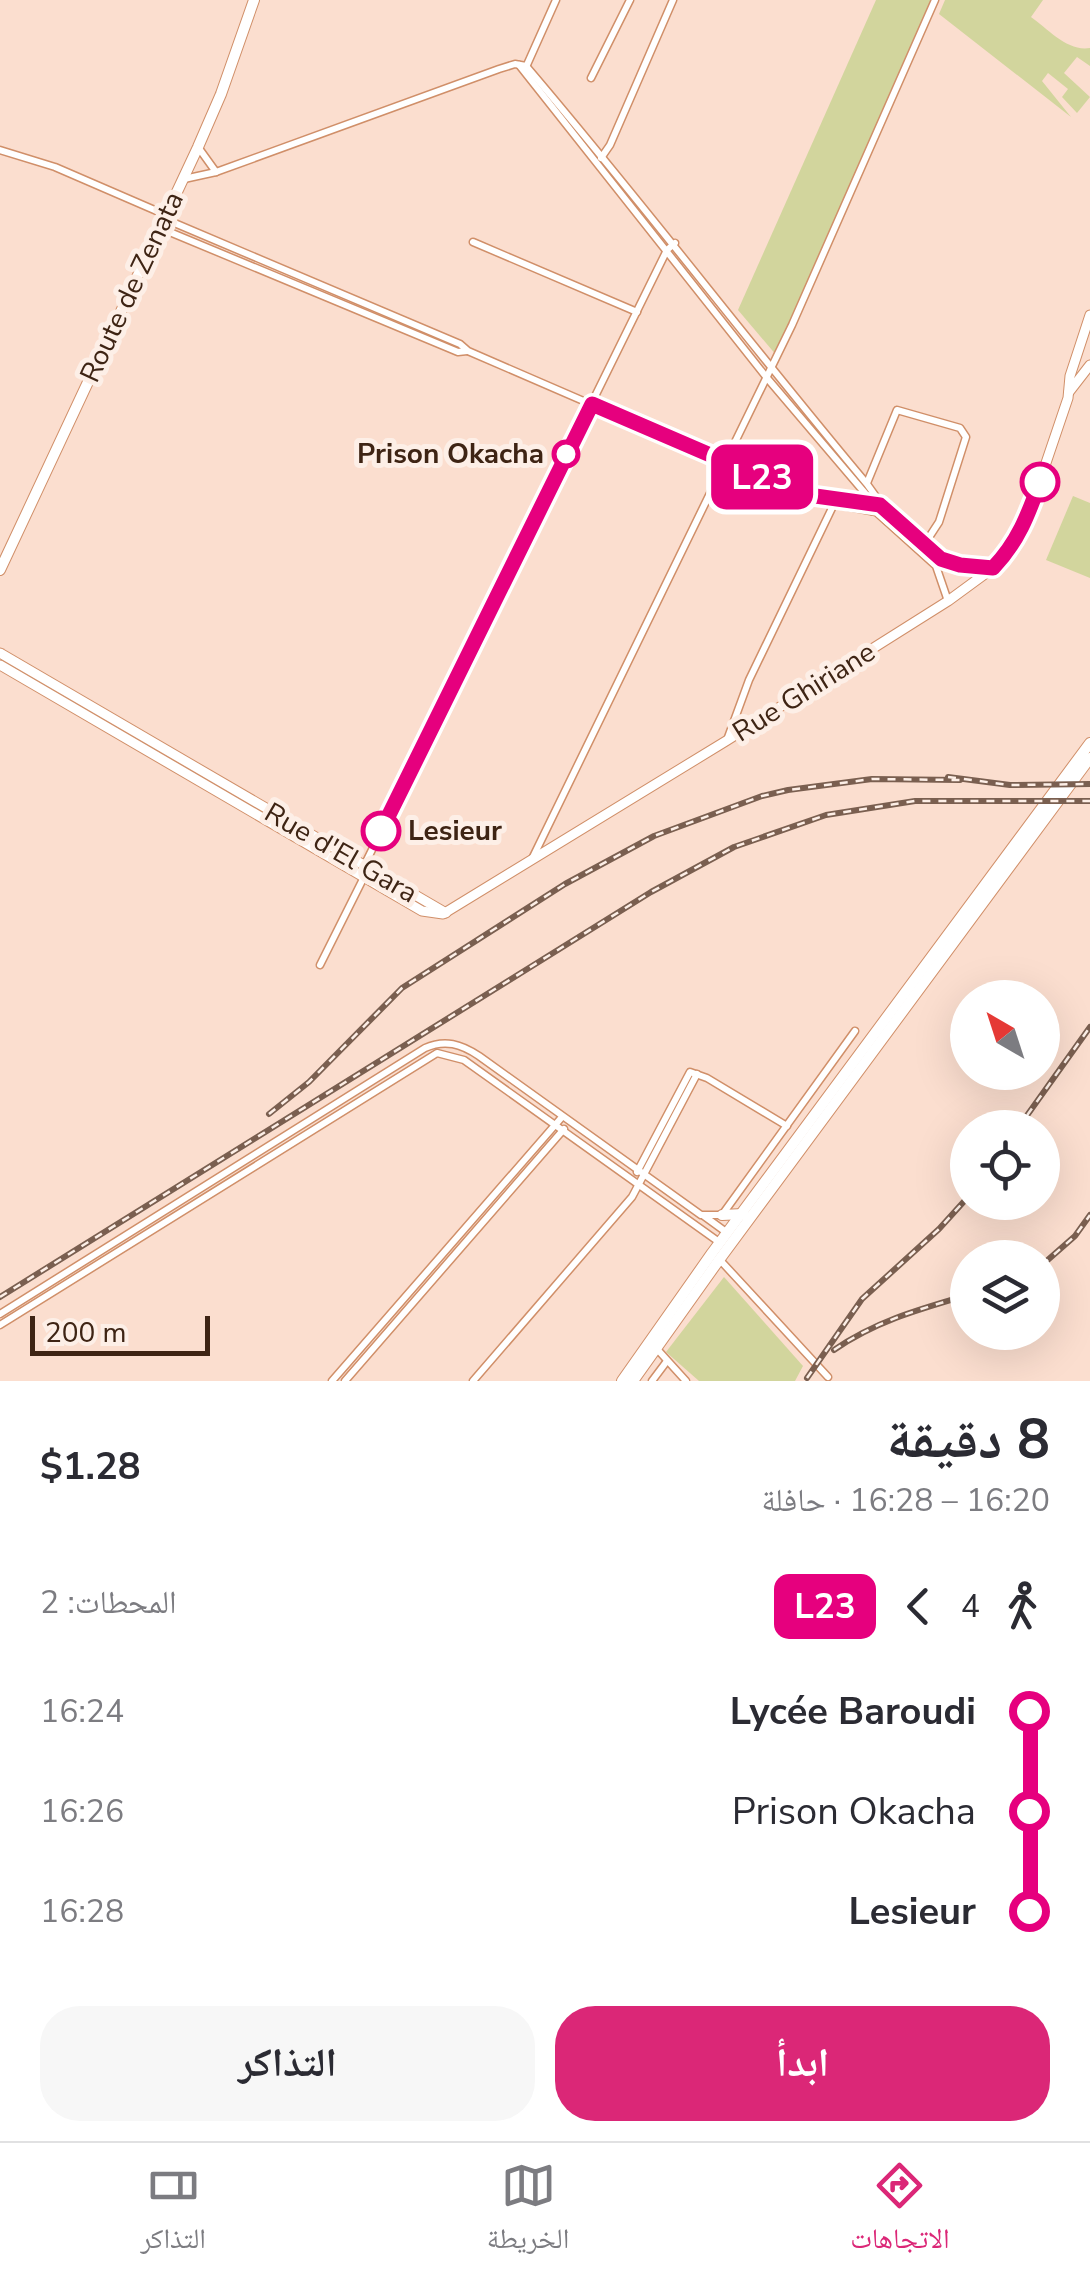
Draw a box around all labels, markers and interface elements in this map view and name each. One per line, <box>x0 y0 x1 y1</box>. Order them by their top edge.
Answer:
street label: Route de Zenata <box>71 186 193 388</box>
place label: Prison Okacha <box>357 435 544 473</box>
marker: Prison Okacha <box>553 441 579 467</box>
line badge: L23 <box>704 444 820 510</box>
text: L23 <box>731 454 793 501</box>
unlabelled marker <box>1021 463 1059 501</box>
street label: Rue Ghiriane <box>725 633 883 751</box>
street label: Rue d'El Gara <box>258 794 424 912</box>
marker: Lesieur <box>362 812 400 850</box>
place label: Lesieur <box>408 812 502 850</box>
north arrow <box>950 980 1060 1090</box>
map controls <box>950 980 1060 1350</box>
button: locate <box>950 1110 1060 1220</box>
button: layers <box>950 1240 1060 1350</box>
scale bar <box>30 1311 210 1356</box>
text: 200 m <box>45 1314 127 1352</box>
text: 8 دقيقة <box>887 1402 1050 1477</box>
text: $1.28 <box>40 1441 141 1492</box>
text: 16:20 – 16:28 · حافلة <box>761 1479 1050 1522</box>
icon: back <box>891 1579 946 1634</box>
icon: walk <box>995 1579 1050 1634</box>
text: المحطات: 2 <box>40 1581 177 1624</box>
text: L23 <box>794 1583 856 1630</box>
text: 4 <box>961 1585 980 1628</box>
text: Lycée Baroudi <box>730 1686 976 1737</box>
text: 16:24 <box>40 1690 124 1733</box>
text: Prison Okacha <box>732 1786 976 1837</box>
text: 16:26 <box>40 1790 124 1833</box>
text: Lesieur <box>849 1886 976 1937</box>
text: 16:28 <box>40 1890 124 1933</box>
button: التذاكر <box>40 2006 535 2121</box>
button: ابدأ <box>555 2006 1050 2121</box>
tab: التذاكر <box>140 2158 206 2266</box>
tab: الخريطة <box>487 2158 569 2266</box>
tab: الاتجاهات <box>850 2158 950 2266</box>

